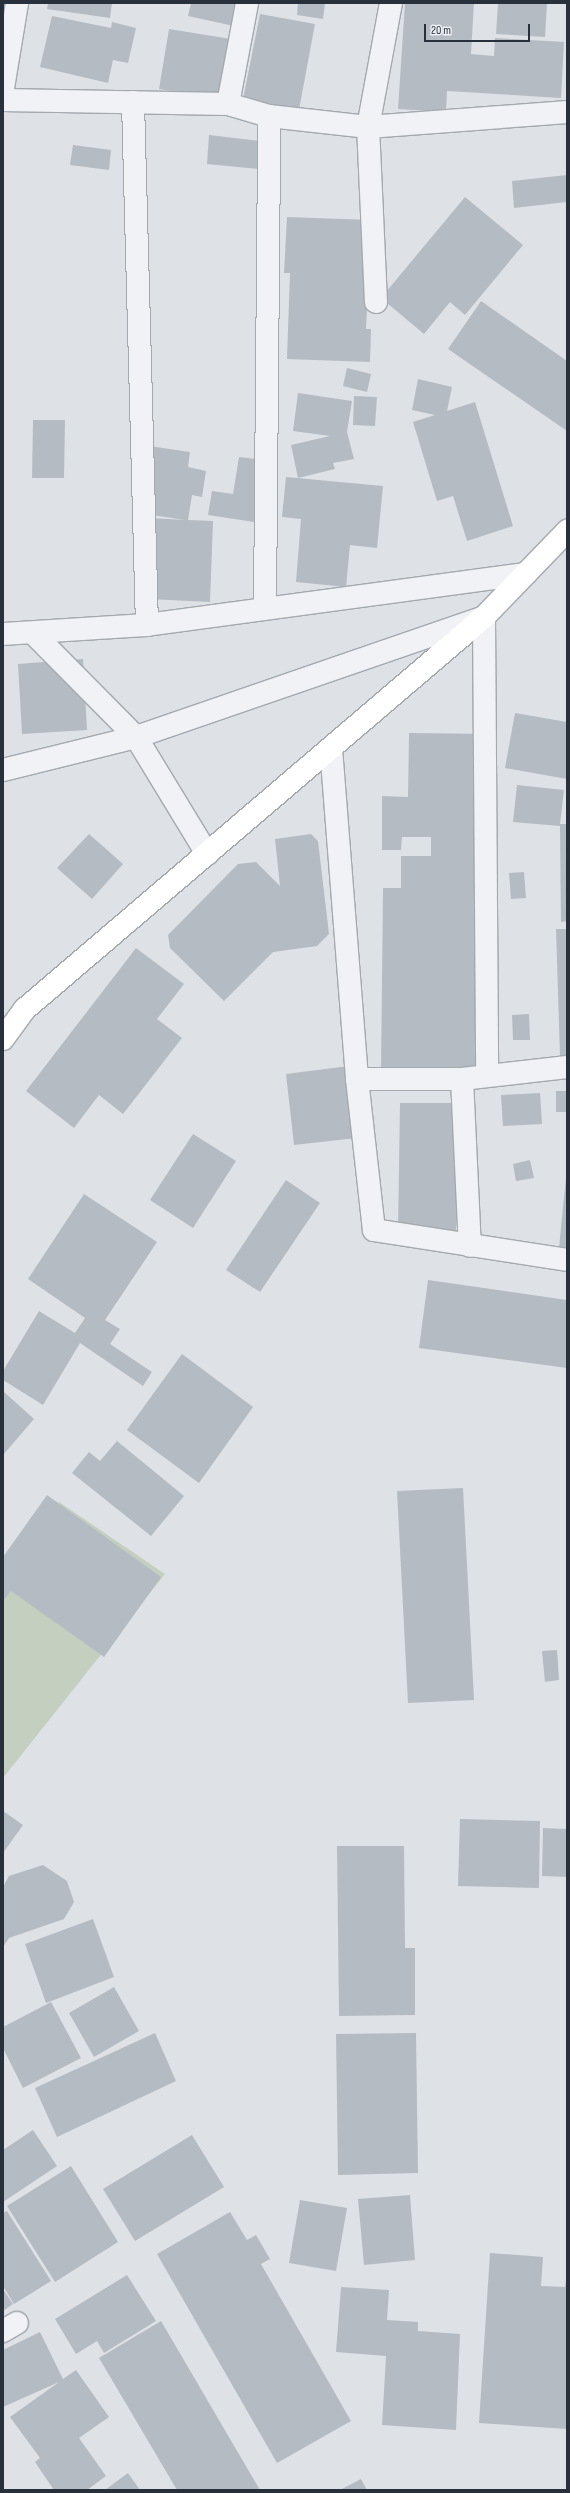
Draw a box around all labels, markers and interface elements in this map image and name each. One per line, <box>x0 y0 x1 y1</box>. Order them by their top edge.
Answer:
scale bar <box>426 16 532 42</box>
text: 20 m <box>431 23 451 38</box>

